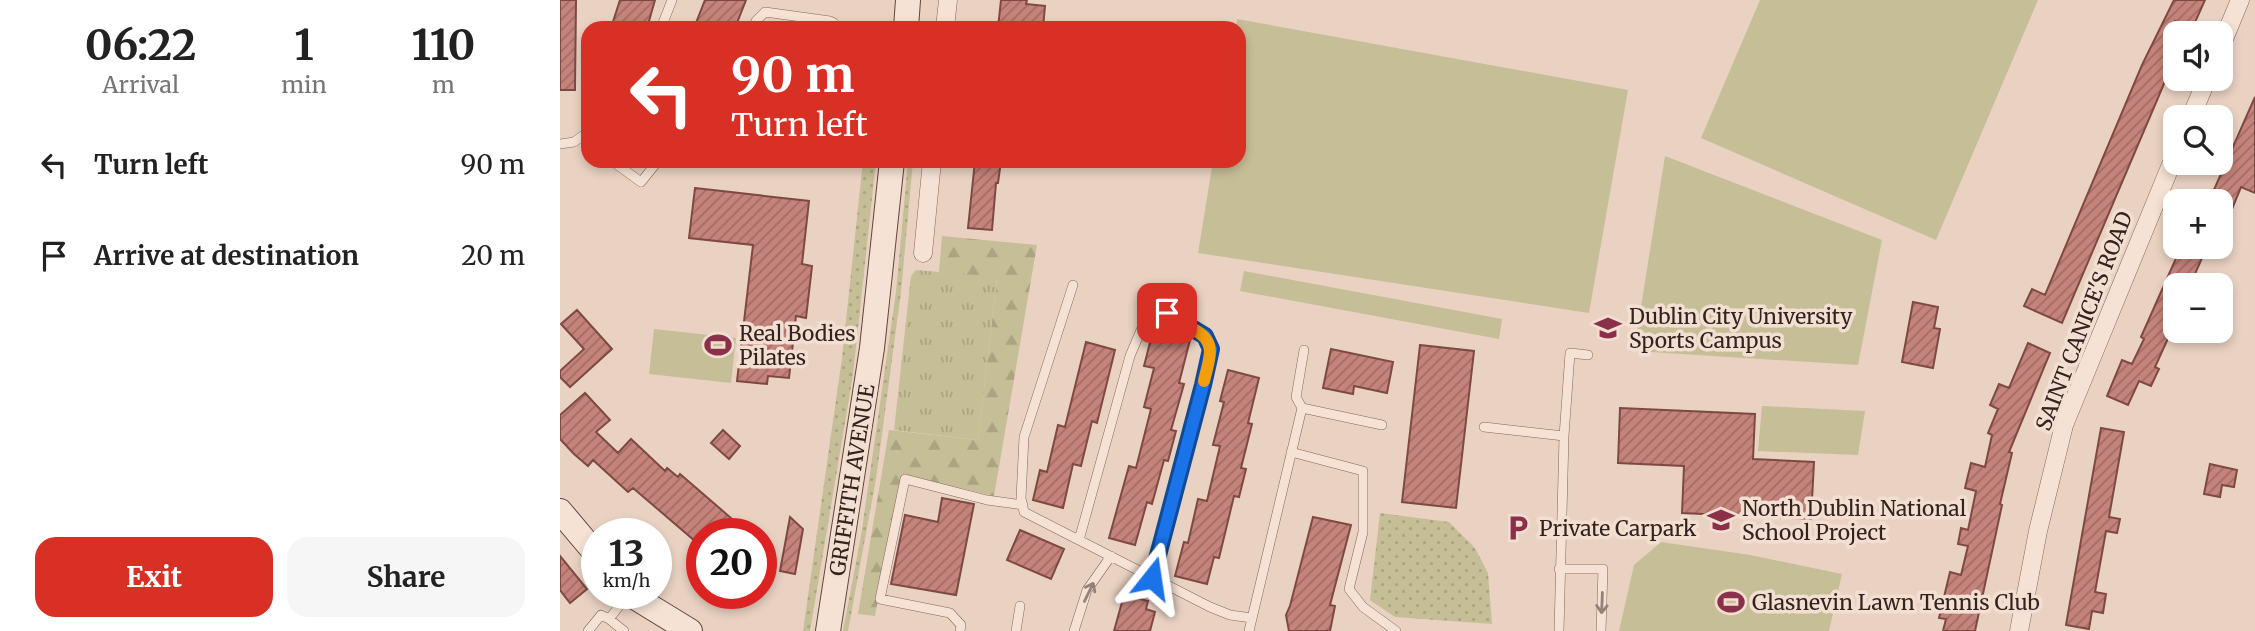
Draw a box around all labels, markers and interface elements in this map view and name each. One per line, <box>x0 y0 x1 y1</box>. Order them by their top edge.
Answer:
text: 06:22 <box>85 19 197 71</box>
text: 1 <box>294 19 314 71</box>
text: 110 <box>411 19 475 71</box>
map controls <box>2163 21 2233 343</box>
button: sound <box>2163 21 2233 91</box>
text: 90 m <box>731 44 855 105</box>
icon: left <box>616 49 707 140</box>
text: Arrival <box>102 70 179 99</box>
text: min <box>281 70 327 99</box>
text: m <box>432 70 455 99</box>
text: Turn left <box>731 105 868 145</box>
button: search <box>2163 105 2233 175</box>
icon: left <box>35 146 73 184</box>
text: Turn left <box>94 148 208 181</box>
text: 90 m <box>461 148 525 181</box>
button: + <box>2163 189 2233 259</box>
street label: SAINT CANICE'S ROAD <box>2030 207 2138 434</box>
icon: arrive <box>35 237 73 275</box>
text: Arrive at destination <box>94 239 359 272</box>
text: 20 m <box>461 239 525 272</box>
button: − <box>2163 273 2233 343</box>
pin <box>1137 283 1197 343</box>
icon: arrive <box>1148 294 1186 332</box>
place label: Dublin City University Sports Campus <box>1629 303 1853 354</box>
school or university icon: Dublin City University Sports Campus <box>1593 313 1623 343</box>
place label: Real Bodies Pilates <box>739 320 856 371</box>
sports icon: Real Bodies Pilates <box>703 330 733 360</box>
street label: GRIFFITH AVENUE <box>824 382 881 578</box>
place label: North Dublin National School Project <box>1742 495 1967 546</box>
school or university icon: North Dublin National School Project <box>1706 505 1736 535</box>
parking icon: Private Carpark <box>1503 513 1533 543</box>
place label: Private Carpark <box>1539 515 1697 542</box>
speed limit sign: 20 <box>686 518 777 609</box>
text: 13 <box>609 532 644 576</box>
button: Exit <box>35 537 273 617</box>
button: Share <box>287 537 525 617</box>
position arrow <box>1115 541 1189 615</box>
text: km/h <box>603 569 650 592</box>
one-way arrow <box>1082 582 1096 603</box>
sports icon: Glasnevin Lawn Tennis Club <box>1716 587 1746 617</box>
place label: Glasnevin Lawn Tennis Club <box>1752 589 2040 616</box>
one-way arrow <box>1595 591 1609 614</box>

